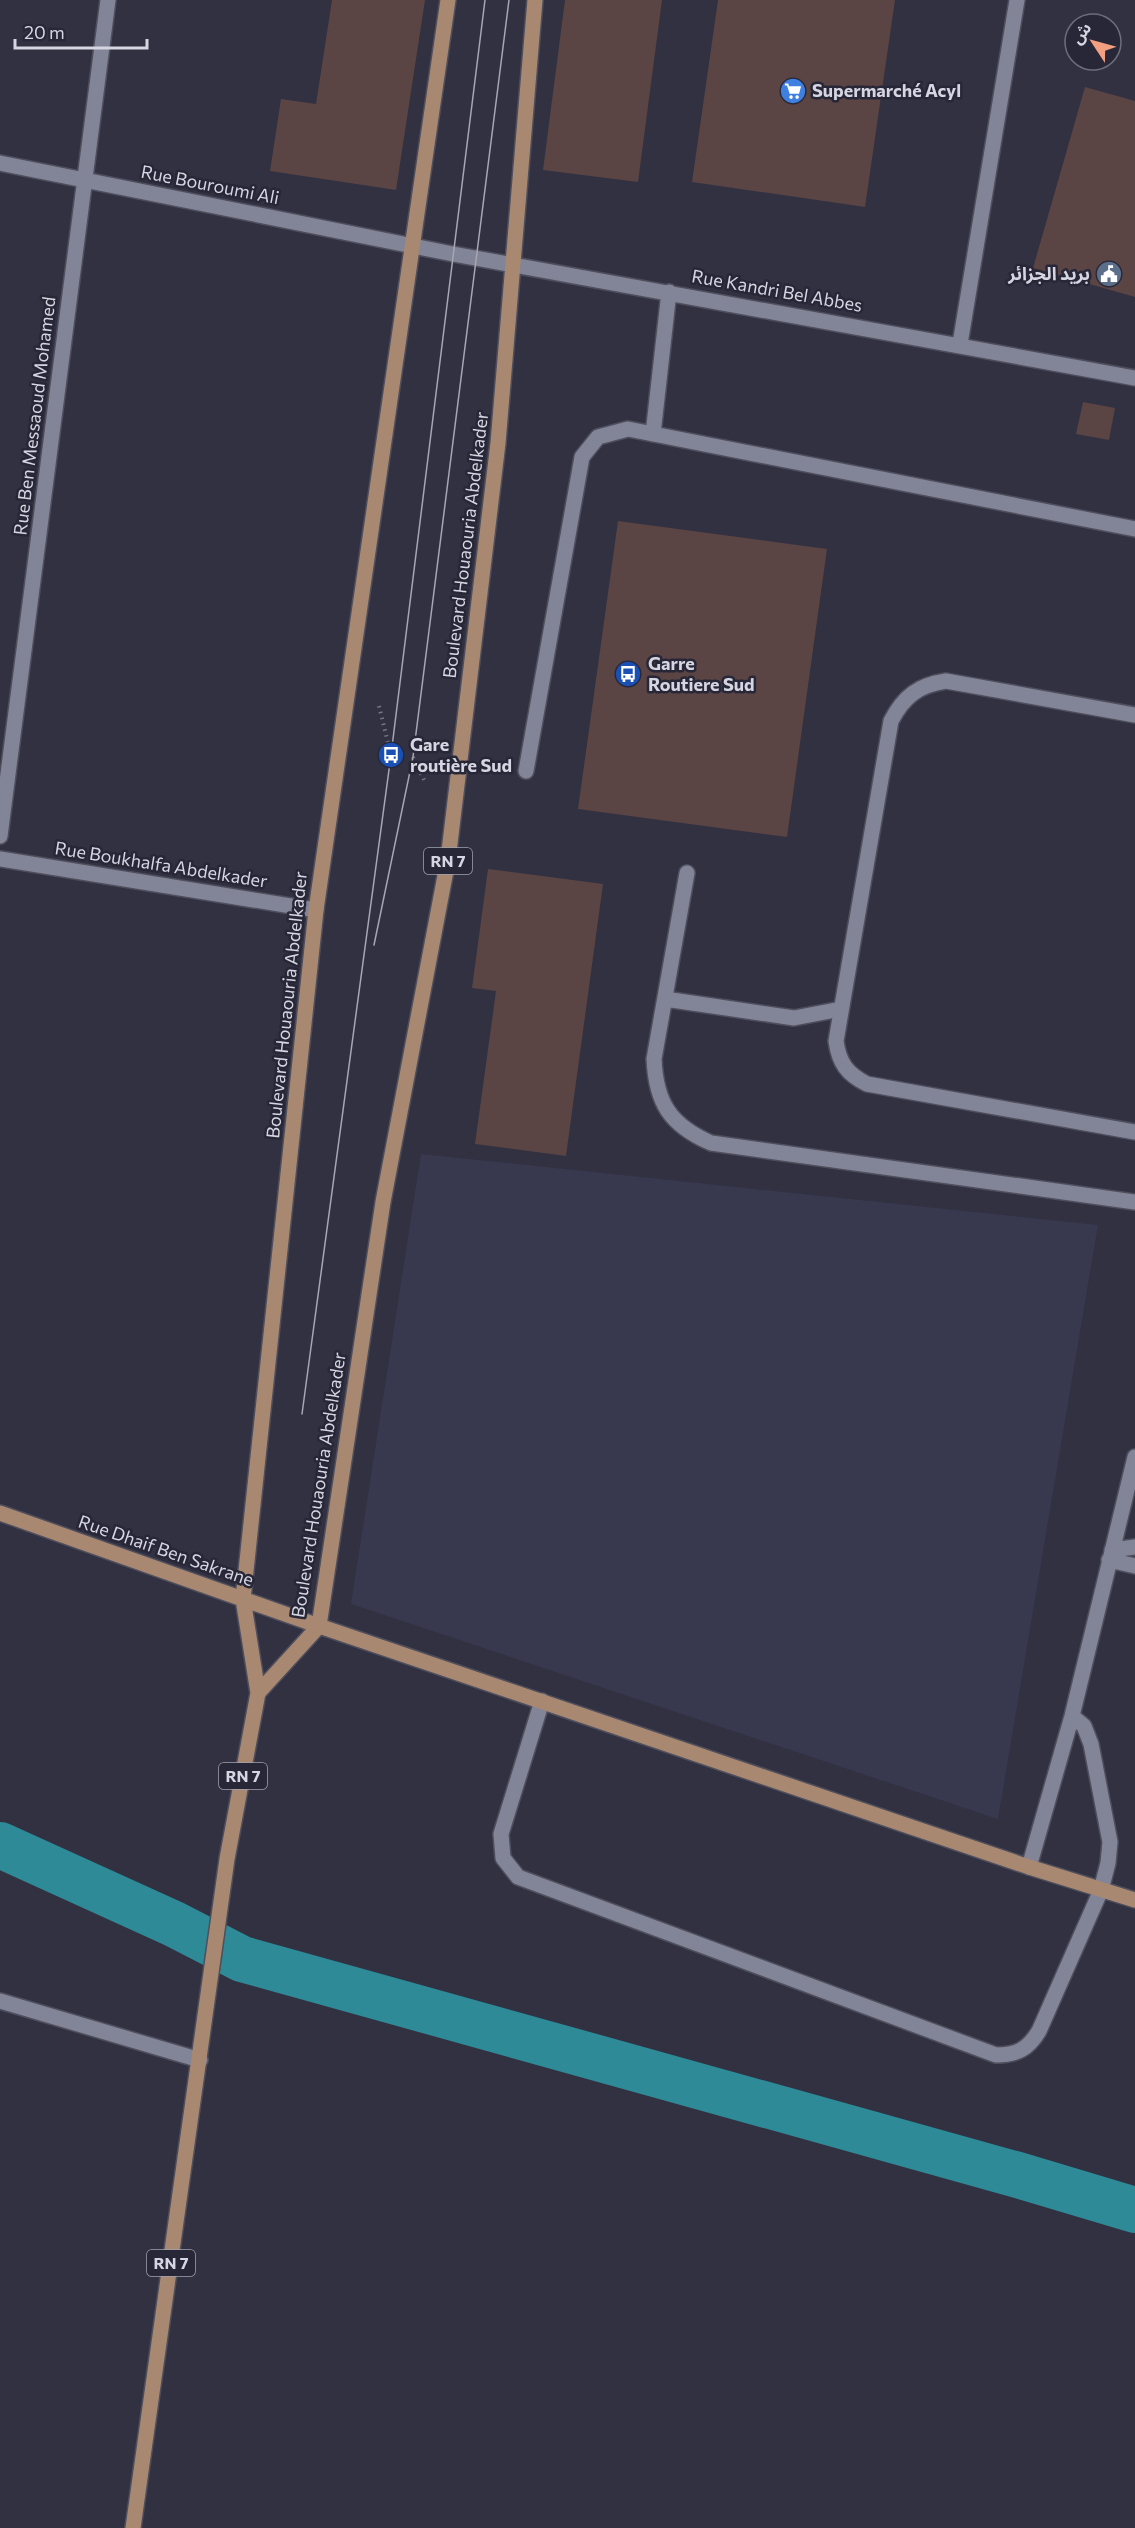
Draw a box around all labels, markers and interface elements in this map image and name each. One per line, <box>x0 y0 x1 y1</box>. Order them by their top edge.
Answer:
scale bar <box>15 12 147 50</box>
north arrow <box>1063 12 1123 72</box>
text: ش <box>1066 18 1095 48</box>
text: 20 m <box>24 21 65 43</box>
supermarket icon: Supermarché Acyl <box>778 76 808 106</box>
place label: Supermarché Acyl <box>812 79 961 101</box>
street label: Rue Bouroumi Ali <box>139 160 281 208</box>
public building icon: بريد الجزائر <box>1094 259 1124 289</box>
place label: بريد الجزائر <box>1007 262 1090 285</box>
street label: Rue Kandri Bel Abbes <box>690 264 864 316</box>
street label: Rue Ben Messaoud Mohamed <box>8 295 60 536</box>
street label: Boulevard Houaouria Abdelkader <box>438 410 492 679</box>
place label: Garre Routiere Sud <box>648 652 755 695</box>
bus stop icon: Garre Routiere Sud <box>613 659 643 689</box>
place label: Gare routière Sud <box>410 733 512 776</box>
bus stop icon: Gare routière Sud <box>376 740 406 770</box>
street label: Rue Boukhalfa Abdelkader <box>53 836 269 892</box>
road number: RN 7 <box>424 848 472 874</box>
street label: Boulevard Houaouria Abdelkader <box>261 870 311 1140</box>
street label: Boulevard Houaouria Abdelkader <box>286 1351 350 1619</box>
street label: Rue Dhaif Ben Sakrane <box>76 1510 257 1590</box>
road number: RN 7 <box>219 1763 267 1789</box>
road number: RN 7 <box>147 2250 195 2276</box>

